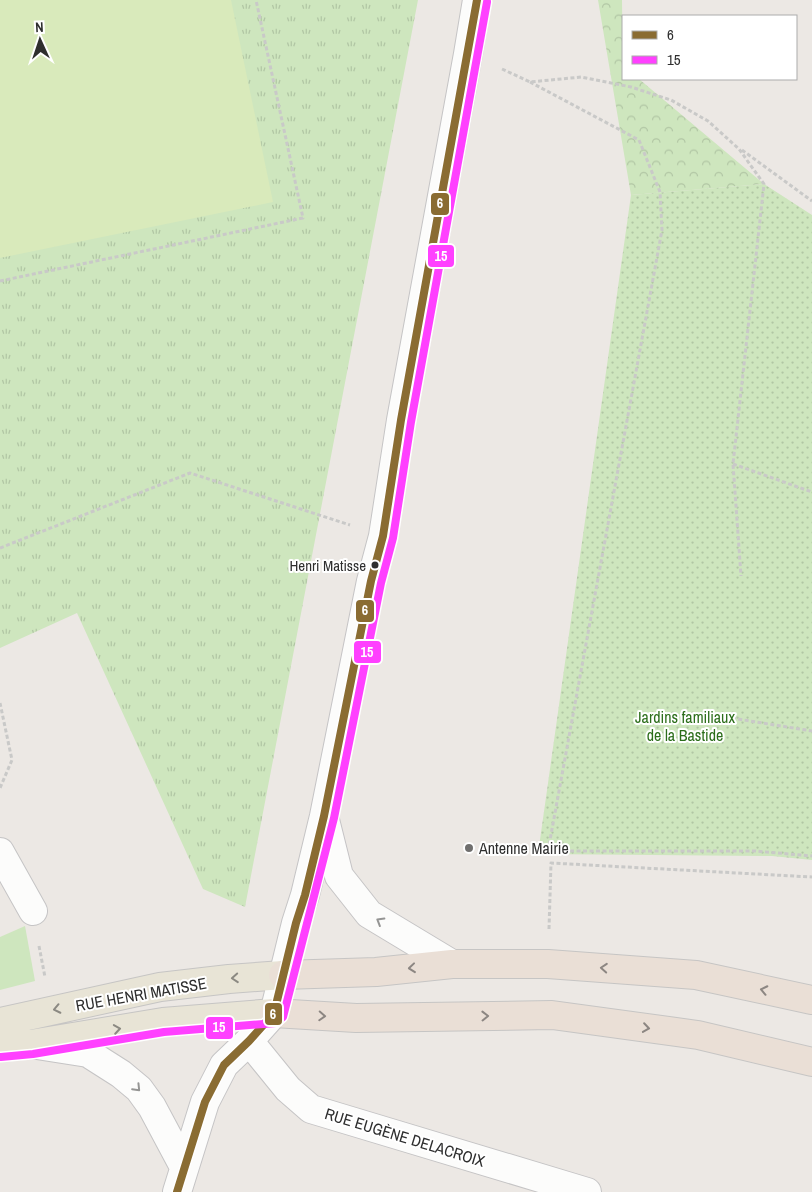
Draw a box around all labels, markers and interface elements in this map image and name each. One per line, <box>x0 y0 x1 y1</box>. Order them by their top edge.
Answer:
north arrow <box>15 15 65 65</box>
legend <box>622 15 797 80</box>
text: N <box>35 18 44 36</box>
text: 6 <box>667 24 674 45</box>
text: 15 <box>667 49 681 70</box>
line badge: 6 <box>430 192 450 216</box>
text: 6 <box>437 194 443 212</box>
line badge: 15 <box>427 244 455 268</box>
text: 15 <box>435 247 448 265</box>
place label: Henri Matisse <box>289 555 366 576</box>
marker: Henri Matisse <box>370 560 380 570</box>
line badge: 6 <box>355 599 375 623</box>
text: 6 <box>362 601 368 619</box>
line badge: 15 <box>353 640 382 664</box>
text: 15 <box>361 643 374 661</box>
park label: Jardins familiaux de la Bastide <box>635 706 735 746</box>
place label: Antenne Mairie <box>478 837 569 859</box>
marker: Antenne Mairie <box>463 842 475 854</box>
one-way arrow <box>377 918 386 928</box>
one-way arrow <box>407 962 415 973</box>
one-way arrow <box>599 963 607 974</box>
street label: RUE HENRI MATISSE <box>74 972 208 1016</box>
one-way arrow <box>230 973 238 984</box>
one-way arrow <box>760 985 769 996</box>
line badge: 6 <box>264 1002 283 1026</box>
one-way arrow <box>53 1003 62 1014</box>
text: 6 <box>270 1005 276 1023</box>
one-way arrow <box>319 1010 327 1021</box>
one-way arrow <box>482 1011 489 1021</box>
line badge: 15 <box>205 1016 234 1040</box>
text: 15 <box>213 1018 226 1036</box>
one-way arrow <box>643 1022 651 1033</box>
one-way arrow <box>113 1025 122 1035</box>
one-way arrow <box>131 1083 140 1092</box>
street label: RUE EUGÈNE DELACROIX <box>322 1102 488 1172</box>

